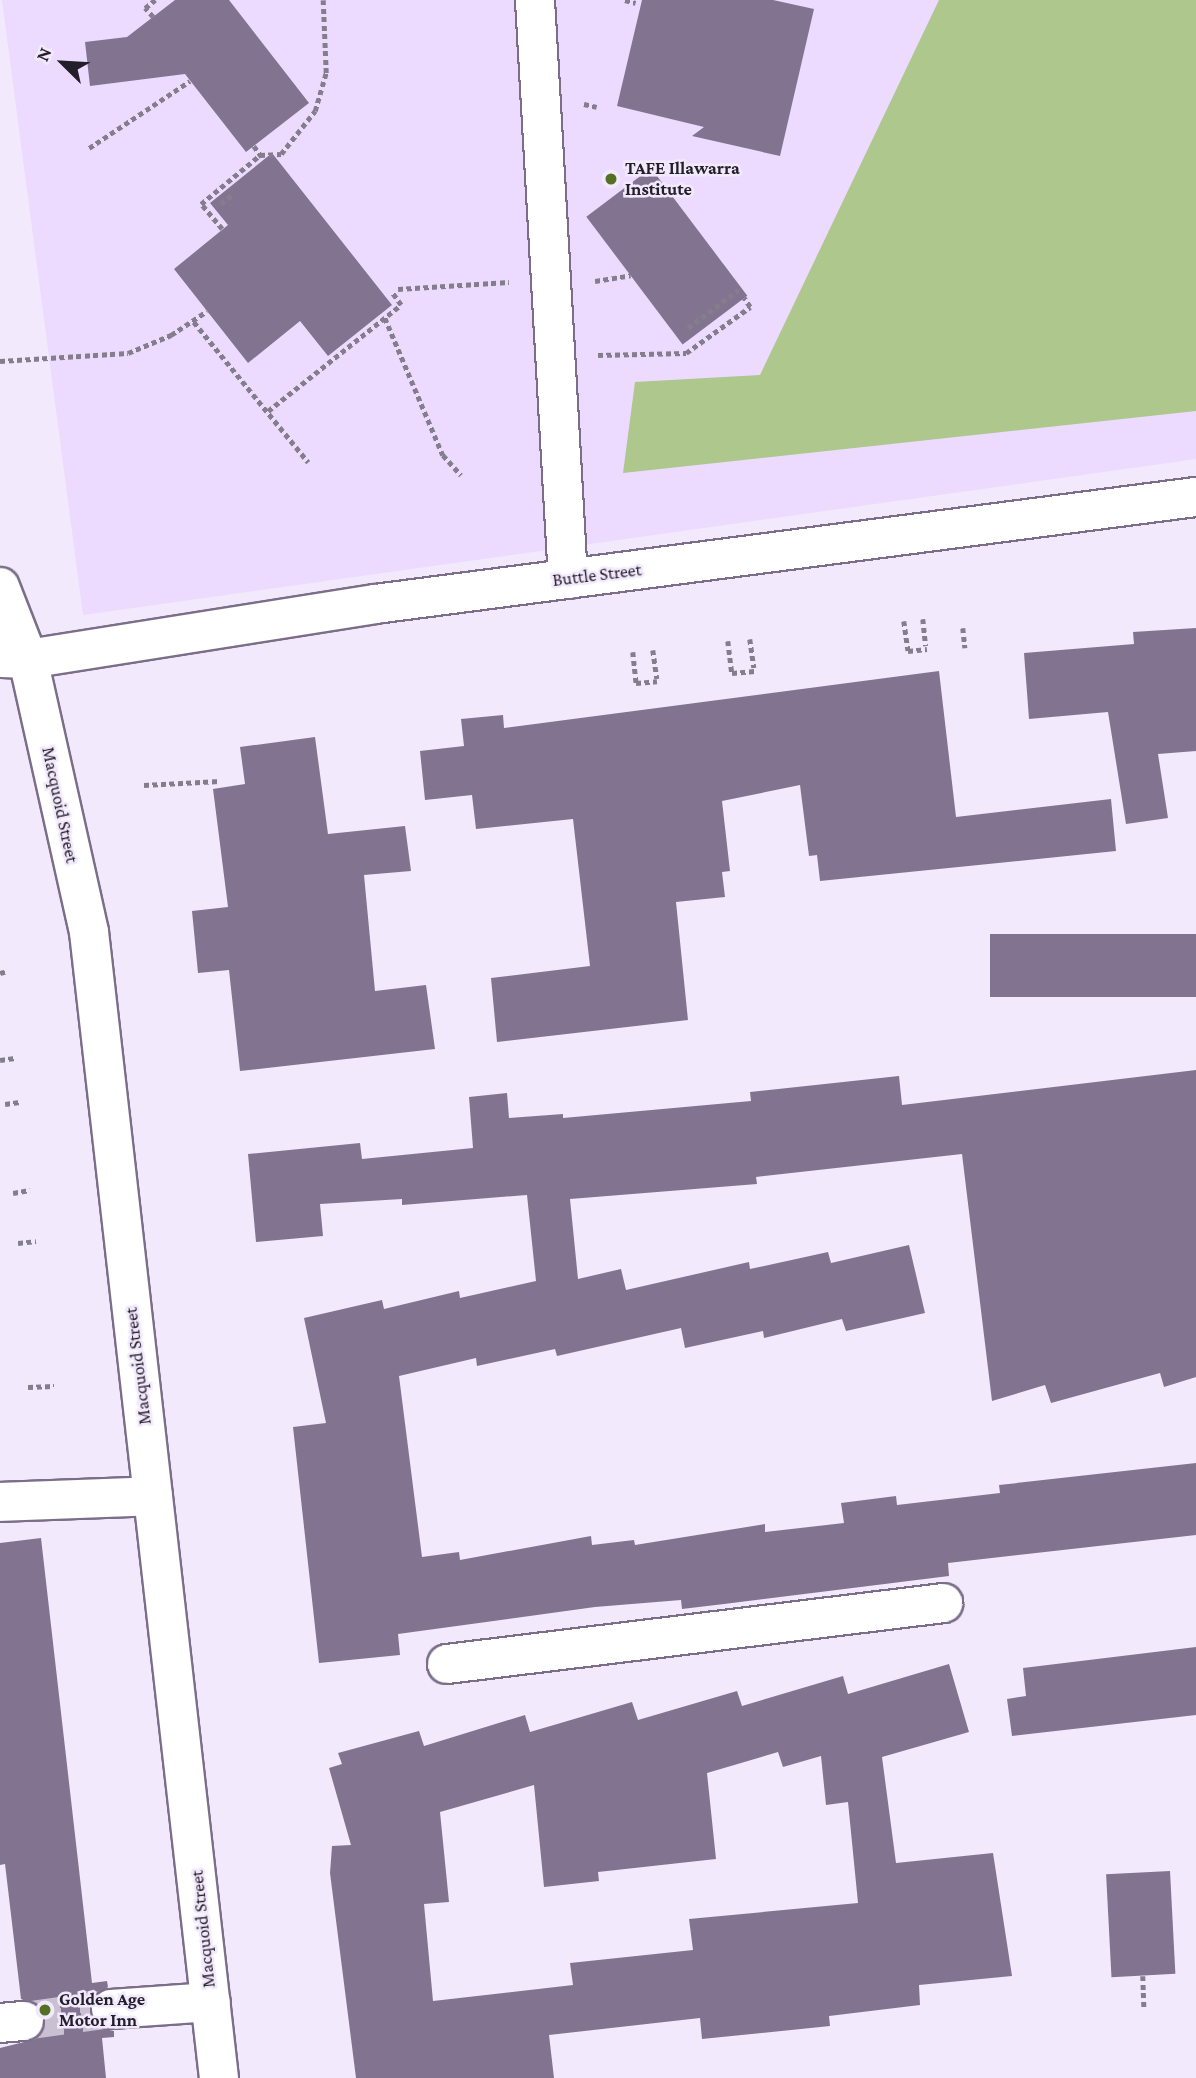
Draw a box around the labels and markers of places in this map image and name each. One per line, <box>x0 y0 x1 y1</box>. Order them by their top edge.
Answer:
place label: TAFE Illawarra Institute <box>625 158 740 200</box>
marker: TAFE Illawarra Institute <box>603 171 619 187</box>
place label: Golden Age Motor Inn <box>59 1989 145 2032</box>
marker: Golden Age Motor Inn <box>37 2002 53 2018</box>

